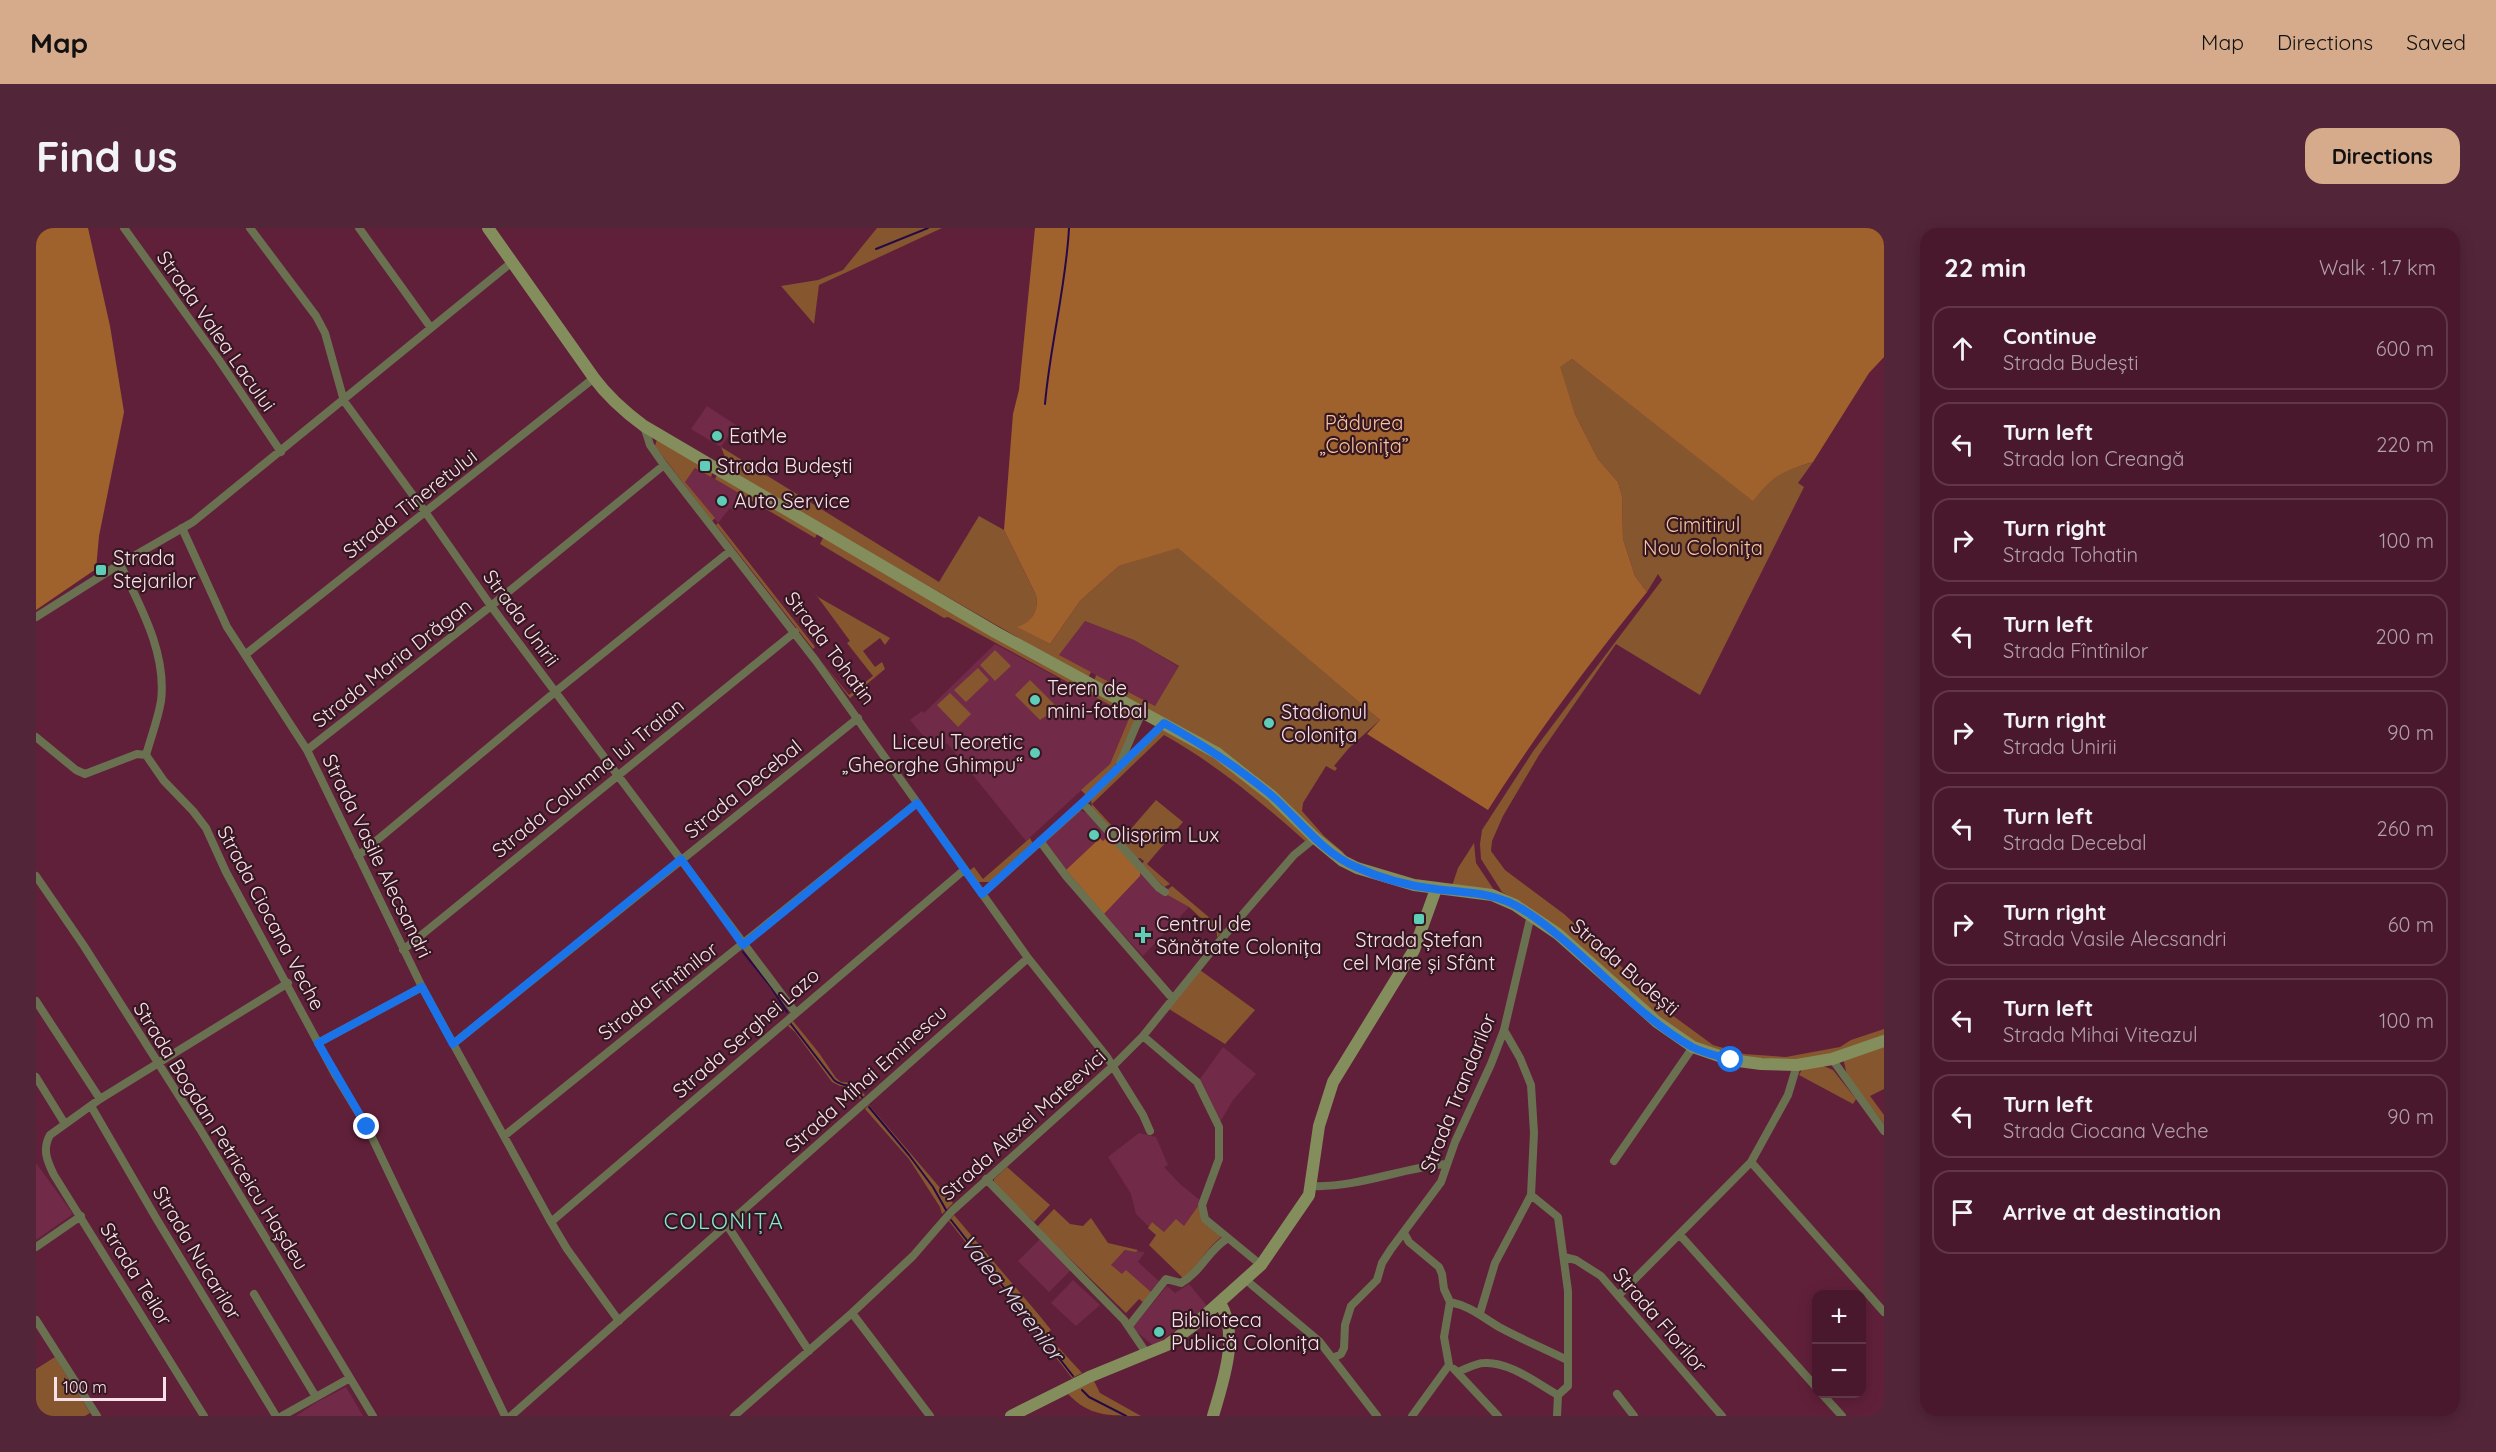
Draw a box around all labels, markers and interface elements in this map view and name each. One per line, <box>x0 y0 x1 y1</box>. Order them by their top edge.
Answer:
text: Map <box>30 25 88 60</box>
text: Map <box>2201 29 2244 55</box>
text: Directions <box>2277 29 2373 55</box>
text: Saved <box>2406 29 2466 55</box>
button: Directions <box>2305 128 2460 184</box>
text: Find us <box>36 130 178 183</box>
street label: Strada Valea Lacului <box>152 246 281 416</box>
text: 22 min <box>1944 251 2026 284</box>
text: Walk · 1.7 km <box>2319 255 2436 280</box>
text: Continue <box>2003 322 2097 350</box>
icon: ahead <box>1946 332 1979 365</box>
text: 600 m <box>2376 336 2434 361</box>
text: Strada Budești <box>2003 350 2139 375</box>
park label: Pădurea „Colonița” <box>1319 410 1409 458</box>
text: Turn left <box>2003 418 2093 446</box>
place label: EatMe <box>729 423 787 448</box>
icon: left <box>1946 428 1979 461</box>
marker: EatMe <box>710 429 724 443</box>
text: 220 m <box>2376 432 2434 457</box>
street label: Strada Tineretului <box>338 443 482 564</box>
text: Strada Ion Creangă <box>2003 446 2184 471</box>
place label: Strada Budești <box>717 453 853 478</box>
marker: Strada Budești <box>698 459 712 473</box>
place label: Auto Service <box>734 488 850 513</box>
marker: Auto Service <box>715 494 729 508</box>
park label: Cimitirul Nou Colonița <box>1643 512 1763 560</box>
text: Turn right <box>2003 514 2107 542</box>
icon: right <box>1946 524 1979 557</box>
text: 100 m <box>2379 528 2434 553</box>
text: Strada Tohatin <box>2003 542 2138 567</box>
place label: Strada Stejarilor <box>113 545 196 593</box>
marker: Strada Stejarilor <box>94 563 108 577</box>
street label: Strada Unirii <box>478 564 565 671</box>
street label: Strada Tohatin <box>780 586 881 709</box>
street label: Strada Maria Drăgan <box>307 593 476 733</box>
text: Turn left <box>2003 610 2093 638</box>
icon: left <box>1946 620 1979 653</box>
text: 200 m <box>2375 624 2434 649</box>
text: Strada Fîntînilor <box>2003 638 2149 663</box>
place label: Teren de mini-fotbal <box>1047 675 1147 723</box>
street label: Strada Columna lui Traian <box>487 692 689 863</box>
marker: Teren de mini-fotbal <box>1028 693 1042 707</box>
place label: Stadionul Colonița <box>1281 699 1367 747</box>
text: Turn right <box>2003 706 2107 734</box>
marker: Stadionul Colonița <box>1262 716 1276 730</box>
icon: right <box>1946 716 1979 749</box>
text: 90 m <box>2387 720 2434 745</box>
place label: Liceul Teoretic „Gheorghe Ghimpu“ <box>842 729 1023 777</box>
street label: Strada Decebal <box>679 734 806 844</box>
text: Strada Unirii <box>2003 734 2117 759</box>
marker: Liceul Teoretic „Gheorghe Ghimpu“ <box>1028 746 1042 760</box>
street label: Strada Vasile Alecsandri <box>317 750 438 962</box>
text: Turn left <box>2003 802 2093 830</box>
icon: left <box>1946 812 1979 845</box>
text: 260 m <box>2377 816 2434 841</box>
street label: Strada Ciocana Veche <box>212 821 331 1014</box>
place label: Olisprim Lux <box>1106 822 1219 847</box>
marker: Olisprim Lux <box>1087 828 1101 842</box>
text: Strada Decebal <box>2003 830 2147 855</box>
text: Turn right <box>2003 898 2107 926</box>
icon: right <box>1946 908 1979 941</box>
place label: Centrul de Sănătate Colonița <box>1156 911 1322 959</box>
marker: Strada Ștefan cel Mare și Sfânt <box>1412 912 1426 926</box>
text: 60 m <box>2388 912 2434 937</box>
street label: Strada Budești <box>1566 913 1685 1021</box>
marker: Centrul de Sănătate Colonița <box>1134 926 1152 944</box>
text: Strada Vasile Alecsandri <box>2003 926 2227 951</box>
place label: Strada Ștefan cel Mare și Sfânt <box>1343 927 1495 975</box>
street label: Strada Fîntînilor <box>593 936 723 1045</box>
street label: Strada Serghei Lazo <box>667 962 824 1103</box>
text: Turn left <box>2003 994 2093 1022</box>
street label: Strada Bogdan Petriceicu Hașdeu <box>128 997 315 1274</box>
street label: Strada Mihai Eminescu <box>780 999 952 1158</box>
icon: left <box>1946 1004 1979 1037</box>
text: 100 m <box>2379 1008 2434 1033</box>
street label: Strada Trandarilor <box>1414 1009 1501 1176</box>
text: Strada Mihai Viteazul <box>2003 1022 2198 1047</box>
street label: Strada Alexei Mateevici <box>935 1044 1110 1205</box>
route start <box>1717 1046 1743 1072</box>
text: Turn left <box>2003 1090 2093 1118</box>
icon: left <box>1946 1100 1979 1133</box>
text: 90 m <box>2387 1104 2434 1129</box>
route end <box>353 1113 379 1139</box>
text: Strada Ciocana Veche <box>2003 1118 2209 1143</box>
street label: Strada Nucarilor <box>148 1181 247 1325</box>
icon: arrive <box>1946 1196 1979 1229</box>
text: Arrive at destination <box>2003 1198 2221 1226</box>
district label: COLONIȚA <box>664 1207 784 1235</box>
street label: Strada Teilor <box>95 1218 178 1330</box>
water label: Valea Merenilor <box>956 1229 1072 1368</box>
street label: Strada Florilor <box>1608 1262 1713 1378</box>
map controls <box>1812 1290 1866 1398</box>
button: + <box>1812 1290 1866 1344</box>
place label: Biblioteca Publică Colonița <box>1171 1307 1320 1355</box>
marker: Biblioteca Publică Colonița <box>1152 1325 1166 1339</box>
button: − <box>1812 1344 1866 1398</box>
scale bar <box>54 1374 166 1402</box>
text: 100 m <box>63 1377 107 1397</box>

